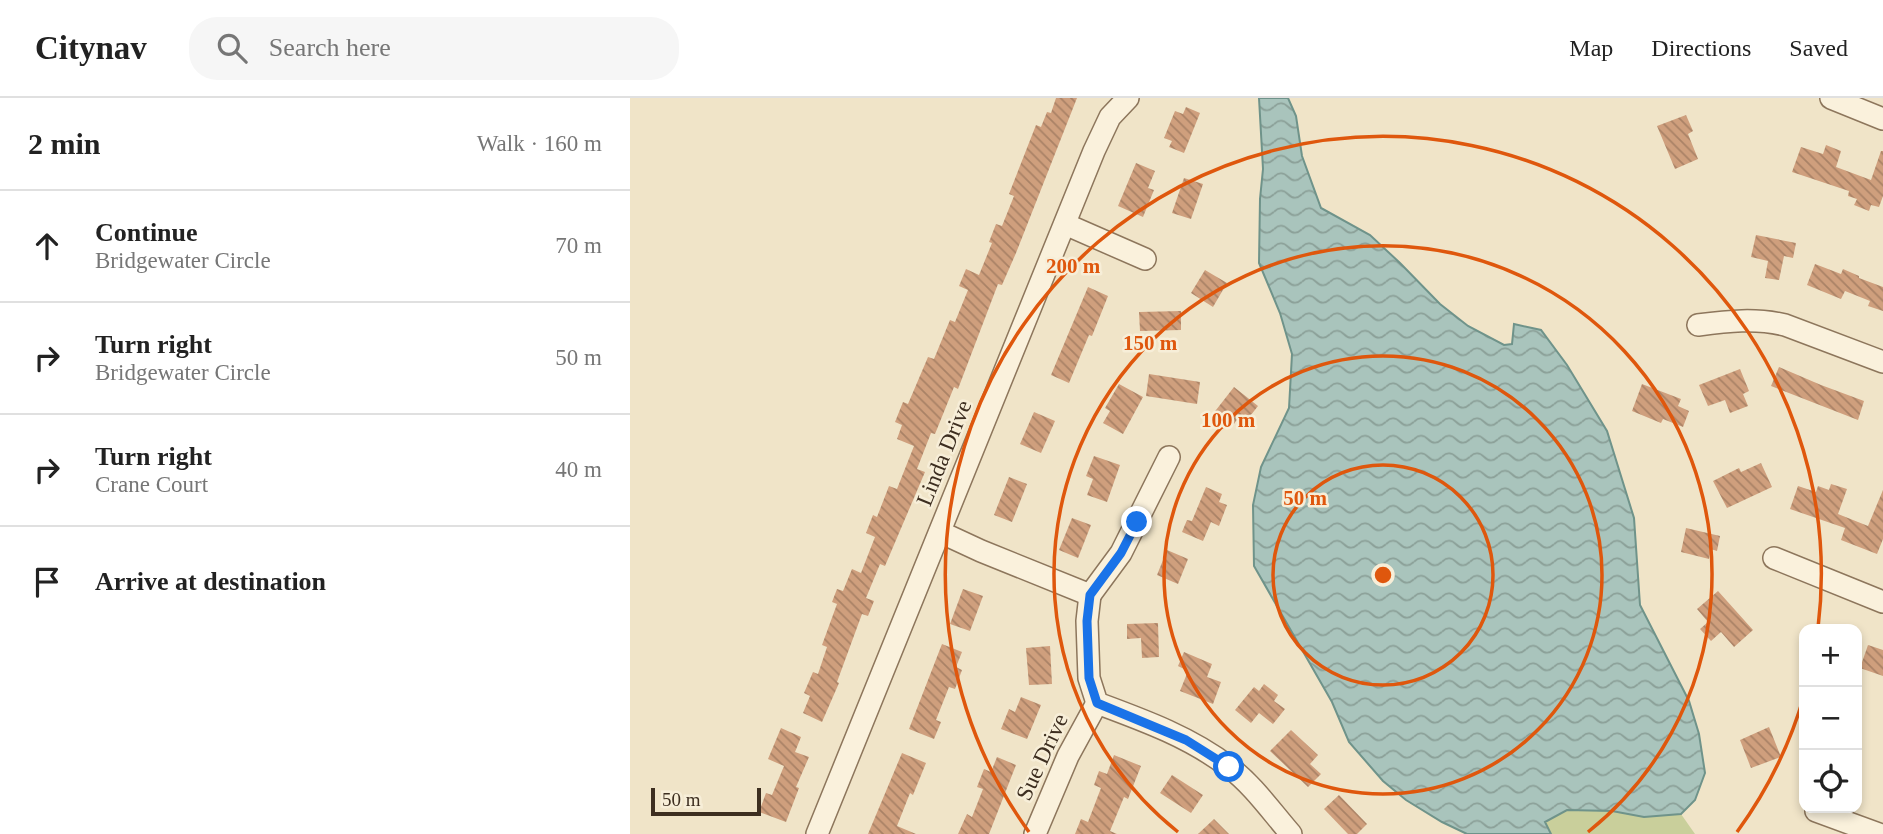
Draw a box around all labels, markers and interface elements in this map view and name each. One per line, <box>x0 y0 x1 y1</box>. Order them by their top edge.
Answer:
search box <box>189 17 679 80</box>
icon: search <box>213 29 251 67</box>
text: Citynav <box>35 30 147 66</box>
text: Search here <box>269 33 391 62</box>
text: Map <box>1569 35 1613 61</box>
text: Directions <box>1651 35 1751 61</box>
text: Saved <box>1789 35 1848 61</box>
text: 2 min <box>28 127 101 160</box>
text: Walk · 160 m <box>477 131 602 156</box>
text: Continue <box>95 218 198 247</box>
icon: ahead <box>28 227 66 265</box>
text: 70 m <box>555 233 602 258</box>
text: Bridgewater Circle <box>95 248 271 273</box>
text: 200 m <box>1046 254 1101 278</box>
text: Turn right <box>95 330 212 359</box>
text: 150 m <box>1123 331 1178 355</box>
icon: right <box>28 339 66 377</box>
text: 50 m <box>555 345 602 370</box>
text: Bridgewater Circle <box>95 360 271 385</box>
street label: Linda Drive <box>911 397 977 509</box>
text: 100 m <box>1201 408 1256 432</box>
text: Turn right <box>95 442 212 471</box>
icon: right <box>28 451 66 489</box>
text: 40 m <box>555 457 602 482</box>
text: Crane Court <box>95 472 208 497</box>
text: 50 m <box>1283 486 1327 510</box>
route end <box>1121 506 1152 537</box>
icon: arrive <box>28 563 66 601</box>
centre of rings <box>1371 563 1395 587</box>
text: Arrive at destination <box>95 567 326 596</box>
map controls <box>1799 624 1862 813</box>
button: + <box>1799 624 1862 687</box>
button: − <box>1799 687 1862 750</box>
street label: Sue Drive <box>1011 710 1073 804</box>
button: locate <box>1799 750 1862 813</box>
route start <box>1213 751 1244 782</box>
scale bar <box>651 785 761 817</box>
text: 50 m <box>662 789 701 810</box>

